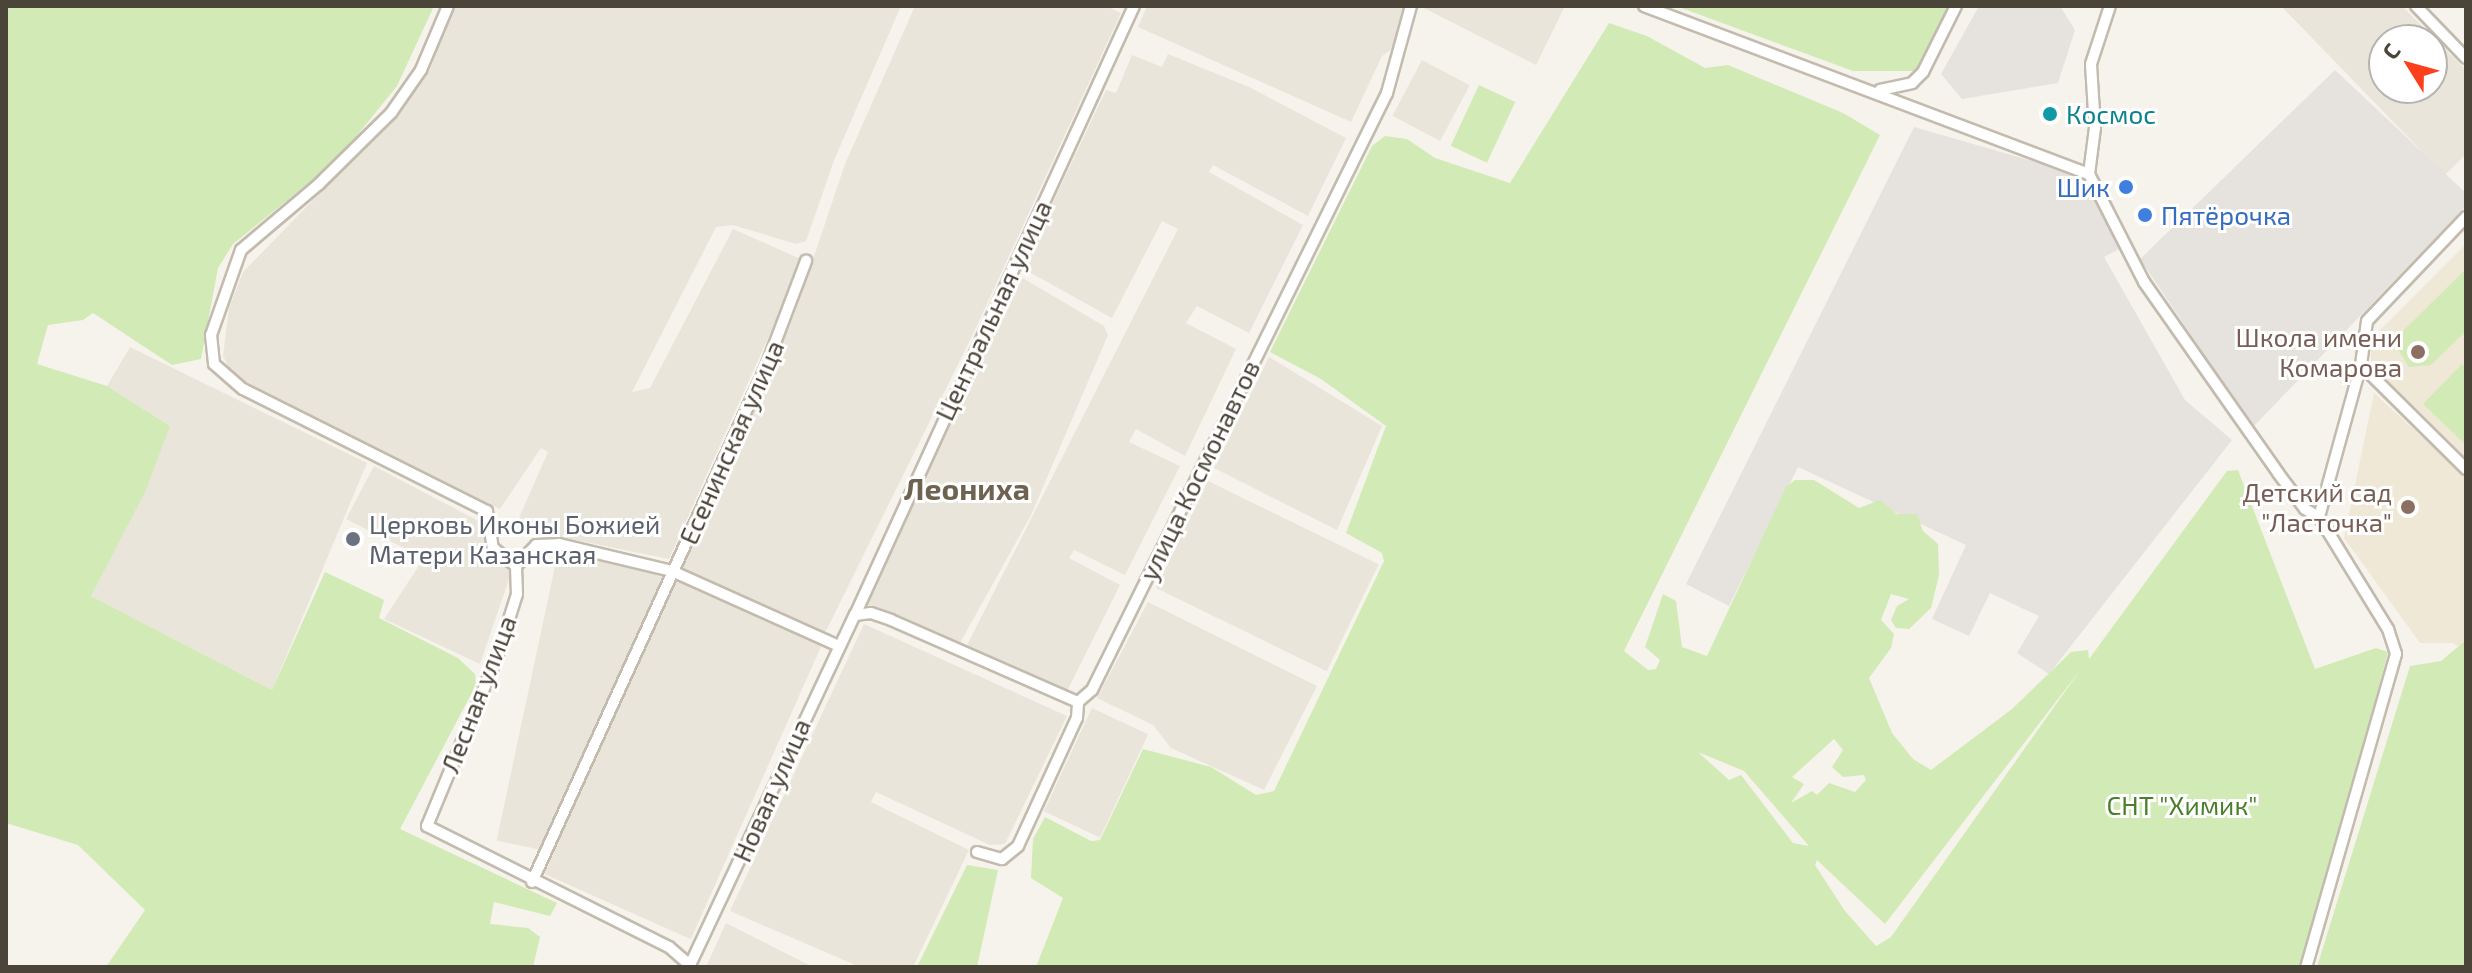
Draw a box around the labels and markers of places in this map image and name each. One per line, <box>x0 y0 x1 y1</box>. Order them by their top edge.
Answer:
place label: Космос <box>2066 98 2156 130</box>
marker: Космос <box>2041 105 2059 123</box>
place label: Шик <box>2057 171 2110 203</box>
marker: Шик <box>2117 178 2135 196</box>
place label: Пятёрочка <box>2161 199 2291 231</box>
marker: Пятёрочка <box>2136 206 2154 224</box>
place label: Школа имени Комарова <box>2236 321 2402 382</box>
marker: Школа имени Комарова <box>2409 343 2427 361</box>
place label: Детский сад "Ласточка" <box>2242 476 2392 538</box>
marker: Детский сад "Ласточка" <box>2399 498 2417 516</box>
place label: Церковь Иконы Божией Матери Казанская <box>369 508 660 570</box>
marker: Церковь Иконы Божией Матери Казанская <box>344 530 362 548</box>

